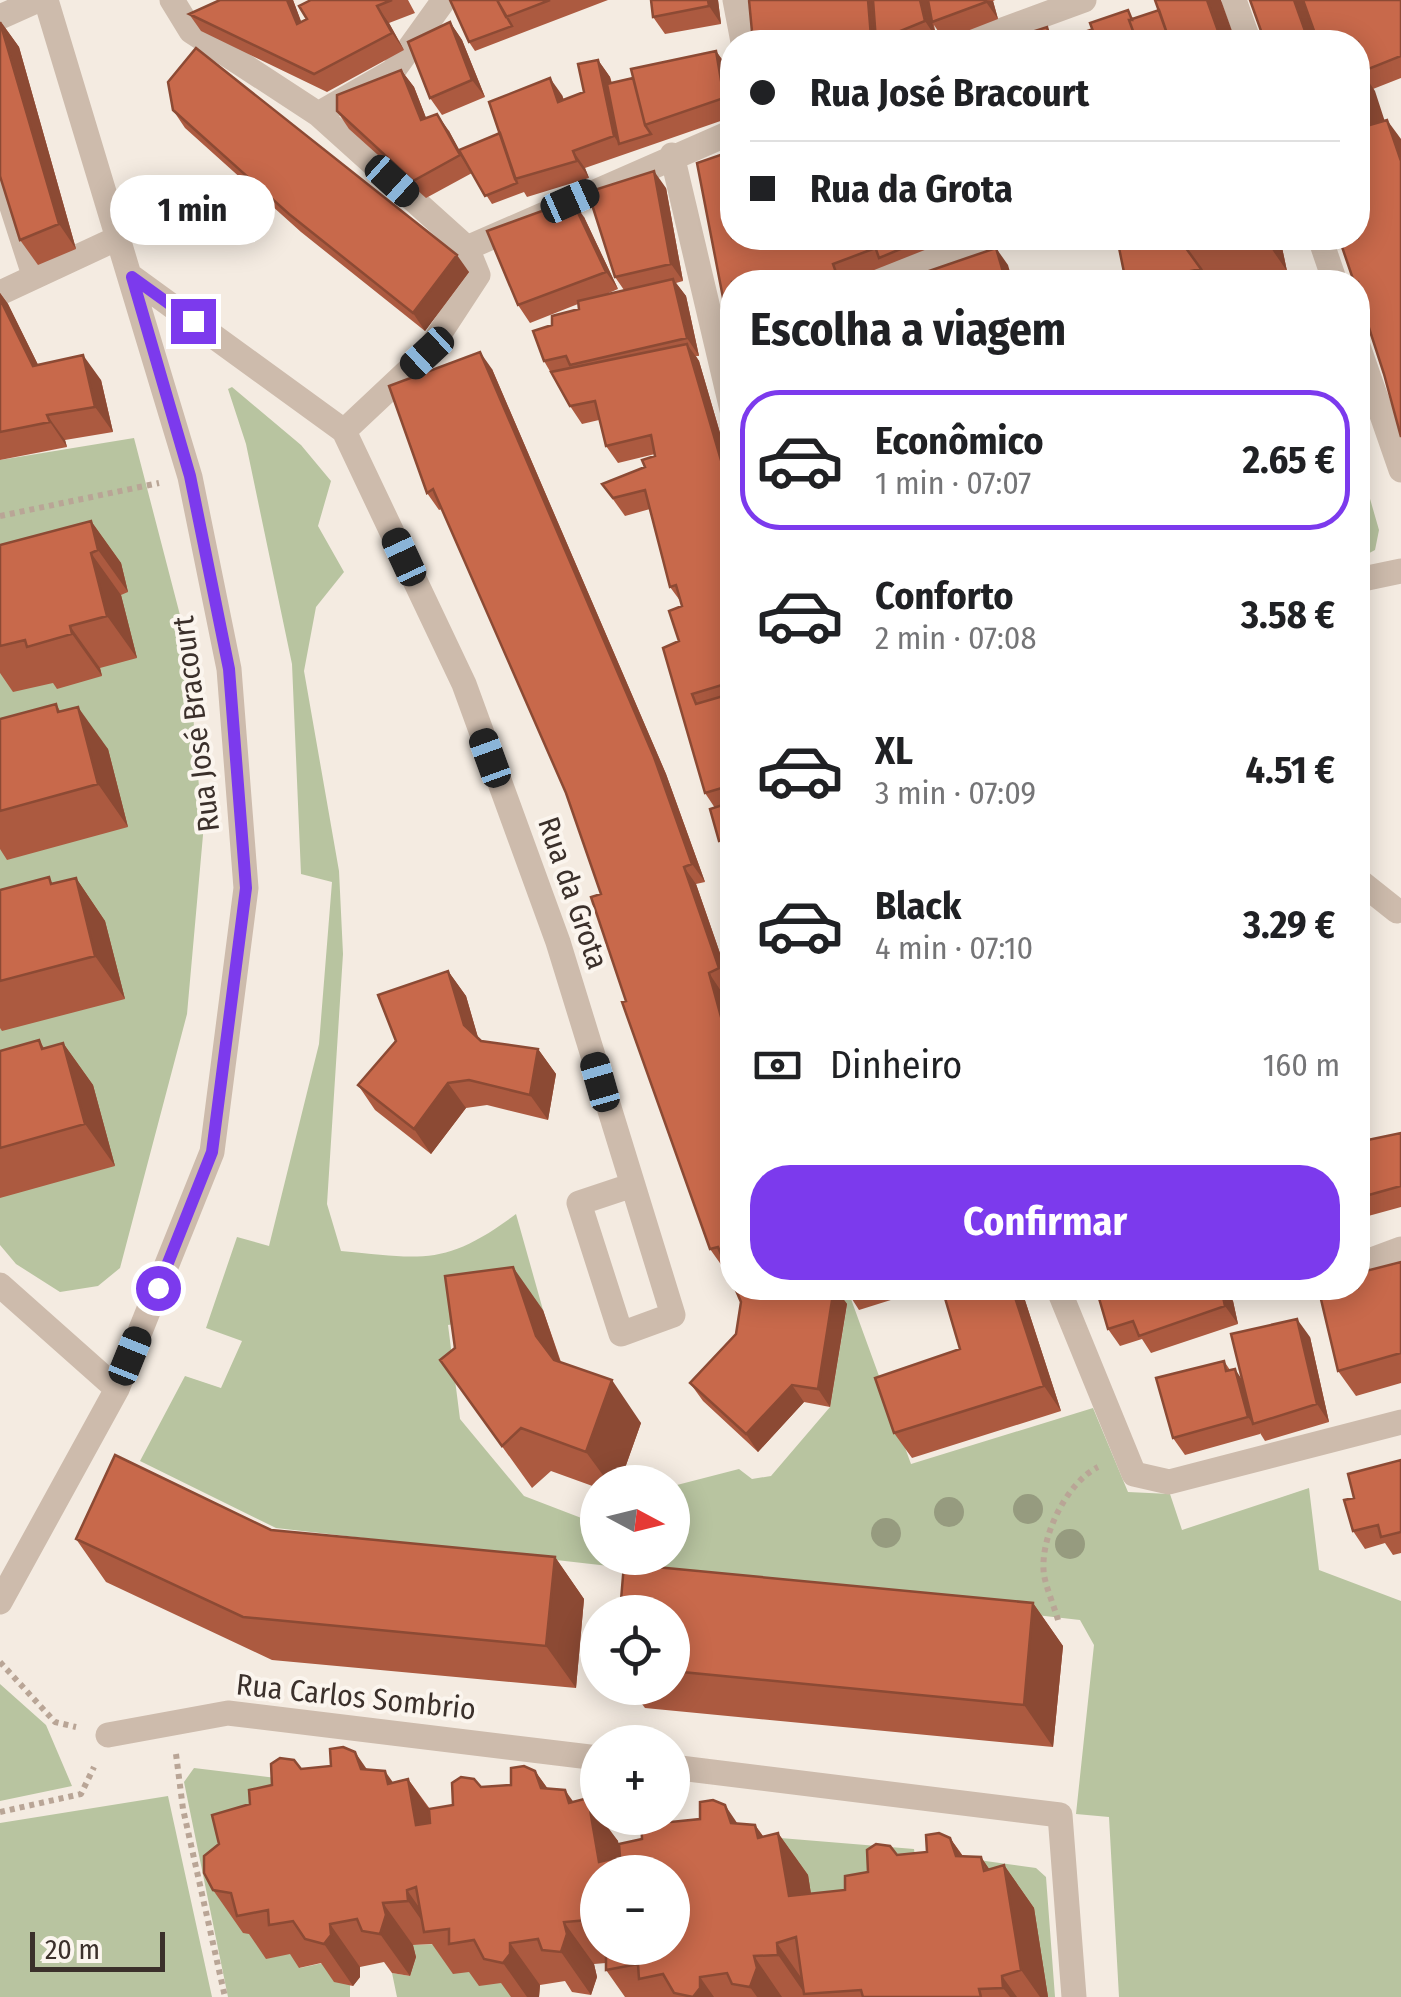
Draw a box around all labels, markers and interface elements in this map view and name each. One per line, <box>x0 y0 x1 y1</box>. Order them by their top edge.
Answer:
text: Rua José Bracourt <box>810 70 1089 116</box>
car <box>360 150 424 212</box>
text: Rua da Grota <box>810 166 1013 212</box>
car <box>536 175 604 227</box>
callout: 1 min <box>110 176 276 246</box>
text: 1 min <box>158 191 227 229</box>
route end <box>171 299 216 344</box>
text: Escolha a viagem <box>750 303 1066 357</box>
car <box>395 322 459 384</box>
icon: car <box>755 415 845 505</box>
text: Econômico <box>875 418 1044 464</box>
text: 2.65 € <box>1242 437 1335 483</box>
text: 1 min · 07:07 <box>875 464 1031 502</box>
car <box>378 523 430 591</box>
icon: car <box>755 570 845 660</box>
text: Conforto <box>875 573 1014 619</box>
text: 3.58 € <box>1241 592 1335 638</box>
street label: Rua José Bracourt <box>165 614 227 834</box>
text: 2 min · 07:08 <box>875 619 1037 657</box>
car <box>466 725 514 791</box>
icon: car <box>755 725 845 815</box>
text: XL <box>875 728 913 774</box>
text: 4.51 € <box>1245 747 1335 793</box>
text: 3 min · 07:09 <box>875 774 1036 812</box>
street label: Rua da Grota <box>530 812 616 974</box>
icon: car <box>755 880 845 970</box>
text: Black <box>875 883 961 929</box>
text: 3.29 € <box>1243 902 1335 948</box>
text: 4 min · 07:10 <box>875 929 1033 967</box>
icon: cash <box>750 1038 805 1093</box>
text: Dinheiro <box>830 1042 962 1088</box>
text: 160 m <box>1263 1046 1340 1084</box>
car <box>577 1049 623 1115</box>
button: Confirmar <box>750 1165 1340 1280</box>
route start <box>136 1266 181 1311</box>
car <box>105 1323 155 1389</box>
north arrow <box>580 1465 690 1575</box>
map controls <box>580 1465 690 1965</box>
button: locate <box>580 1595 690 1705</box>
street label: Rua Carlos Sombrio <box>234 1667 478 1727</box>
button: + <box>580 1725 690 1835</box>
button: − <box>580 1855 690 1965</box>
scale bar <box>30 1927 165 1972</box>
text: 20 m <box>45 1933 100 1966</box>

